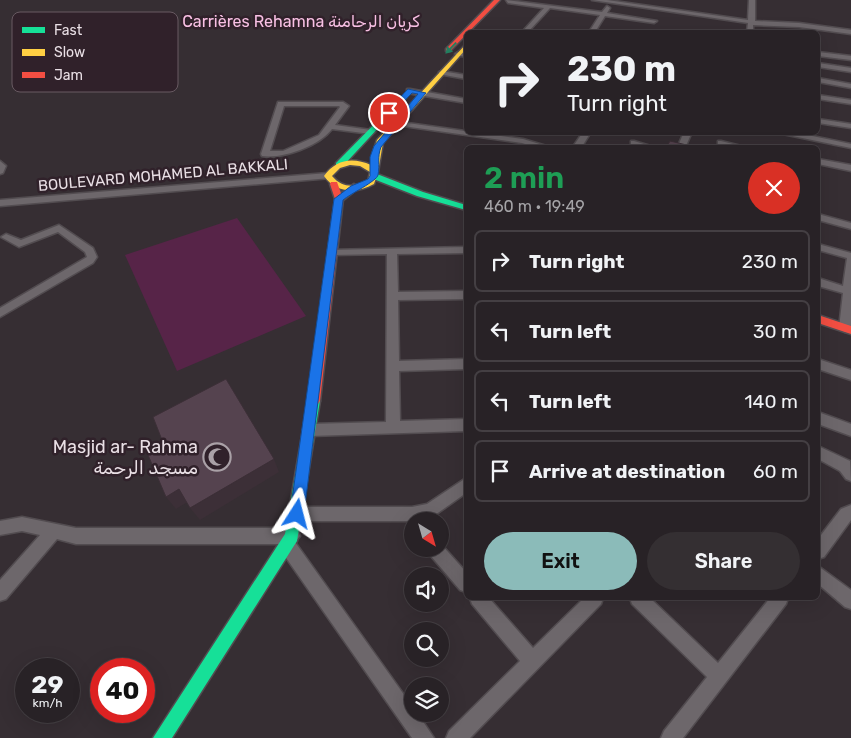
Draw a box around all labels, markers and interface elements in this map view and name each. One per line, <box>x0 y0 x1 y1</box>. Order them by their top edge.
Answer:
legend <box>12 12 178 92</box>
district label: Carrières Rehamna كريان الرحامنة <box>182 12 421 32</box>
text: Fast <box>54 22 83 39</box>
one-way arrow <box>445 42 457 54</box>
text: Slow <box>54 44 85 61</box>
text: 230 m <box>567 48 676 90</box>
icon: right <box>484 50 549 115</box>
text: Jam <box>54 67 83 84</box>
text: Turn right <box>567 90 667 117</box>
pin <box>368 92 410 134</box>
icon: arrive <box>375 99 403 127</box>
street label: BOULEVARD MOHAMED AL BAKKALI <box>37 155 289 195</box>
text: 2 min <box>484 160 564 196</box>
button: close <box>748 162 800 214</box>
text: 460 m · 19:49 <box>484 197 585 216</box>
icon: right <box>486 247 514 275</box>
text: Turn right <box>529 250 624 273</box>
text: 230 m <box>742 250 798 273</box>
icon: left <box>486 317 514 345</box>
text: Turn left <box>529 320 611 343</box>
text: 30 m <box>753 320 798 343</box>
icon: left <box>486 387 514 415</box>
text: Turn left <box>529 390 611 413</box>
text: 140 m <box>744 390 798 413</box>
place label: Masjid ar- Rahma مسجد الرحمة <box>53 436 198 479</box>
mosque icon: Masjid ar- Rahma مسجد الرحمة <box>202 442 232 472</box>
icon: arrive <box>486 457 514 485</box>
text: Arrive at destination <box>529 460 725 483</box>
text: 60 m <box>753 460 798 483</box>
position arrow <box>270 487 322 539</box>
north arrow <box>404 512 449 558</box>
map controls <box>404 512 449 722</box>
button: Exit <box>484 532 637 590</box>
button: Share <box>647 532 800 590</box>
button: sound <box>404 567 449 612</box>
button: search <box>404 622 449 667</box>
speed limit sign: 40 <box>90 658 155 723</box>
text: 29 <box>31 670 64 699</box>
button: layers <box>404 677 449 722</box>
text: km/h <box>33 696 62 710</box>

